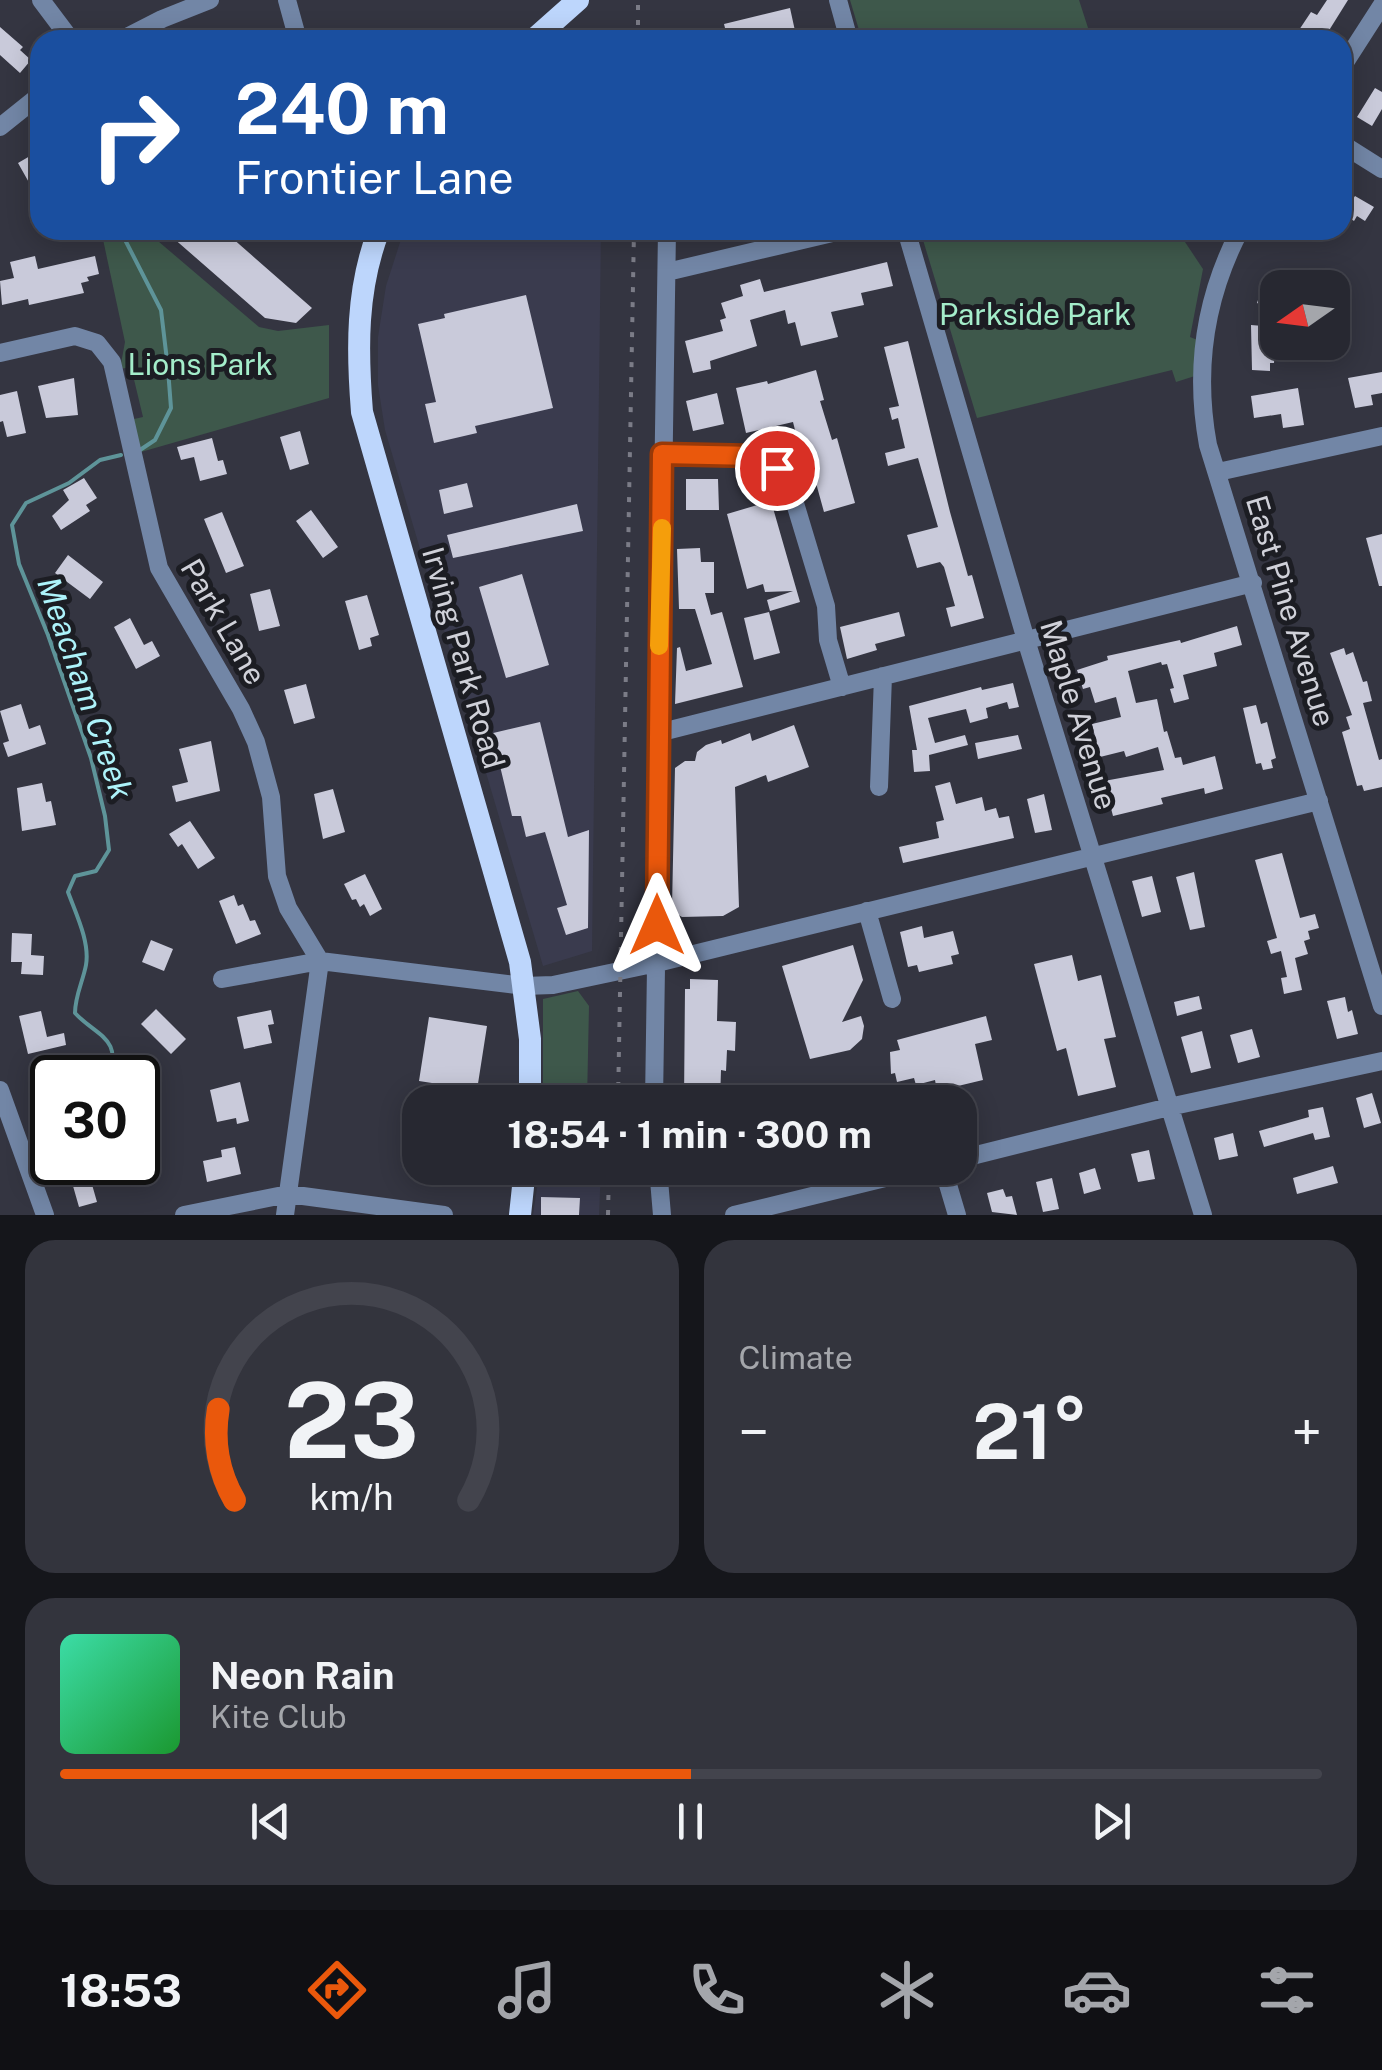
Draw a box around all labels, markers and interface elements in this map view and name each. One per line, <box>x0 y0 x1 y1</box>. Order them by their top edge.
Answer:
text: 240 m <box>235 67 449 150</box>
icon: right <box>70 70 200 200</box>
text: Frontier Lane <box>235 151 514 204</box>
north arrow <box>1260 270 1350 360</box>
map controls <box>1260 270 1350 360</box>
park label: Parkside Park <box>939 296 1131 332</box>
park label: Lions Park <box>127 346 273 382</box>
pin <box>735 426 820 511</box>
icon: arrive <box>750 441 805 496</box>
street label: East Pine Avenue <box>1239 491 1343 731</box>
street label: Irving Park Road <box>415 543 513 773</box>
street label: Park Lane <box>174 552 274 691</box>
water label: Meacham Creek <box>30 572 141 804</box>
street label: Maple Avenue <box>1033 616 1125 814</box>
position arrow <box>605 873 709 977</box>
speed limit sign: 30 <box>30 1055 160 1185</box>
text: 18:54 · 1 min · 300 m <box>507 1112 872 1157</box>
text: Climate <box>739 1339 853 1376</box>
text: 23 <box>284 1359 419 1481</box>
text: 21° <box>973 1388 1088 1476</box>
text: − <box>739 1400 769 1464</box>
text: + <box>1292 1400 1322 1464</box>
text: km/h <box>310 1476 394 1518</box>
text: Neon Rain <box>210 1653 394 1698</box>
text: Kite Club <box>210 1698 347 1735</box>
icon: previous <box>243 1794 298 1849</box>
icon: pause <box>663 1794 718 1849</box>
icon: next <box>1084 1794 1139 1849</box>
icon: directions <box>302 1955 372 2025</box>
icon: music <box>492 1955 562 2025</box>
icon: phone <box>682 1955 752 2025</box>
icon: climate <box>872 1955 942 2025</box>
icon: car <box>1062 1955 1132 2025</box>
icon: filters <box>1252 1955 1322 2025</box>
text: 18:53 <box>60 1964 182 2017</box>

